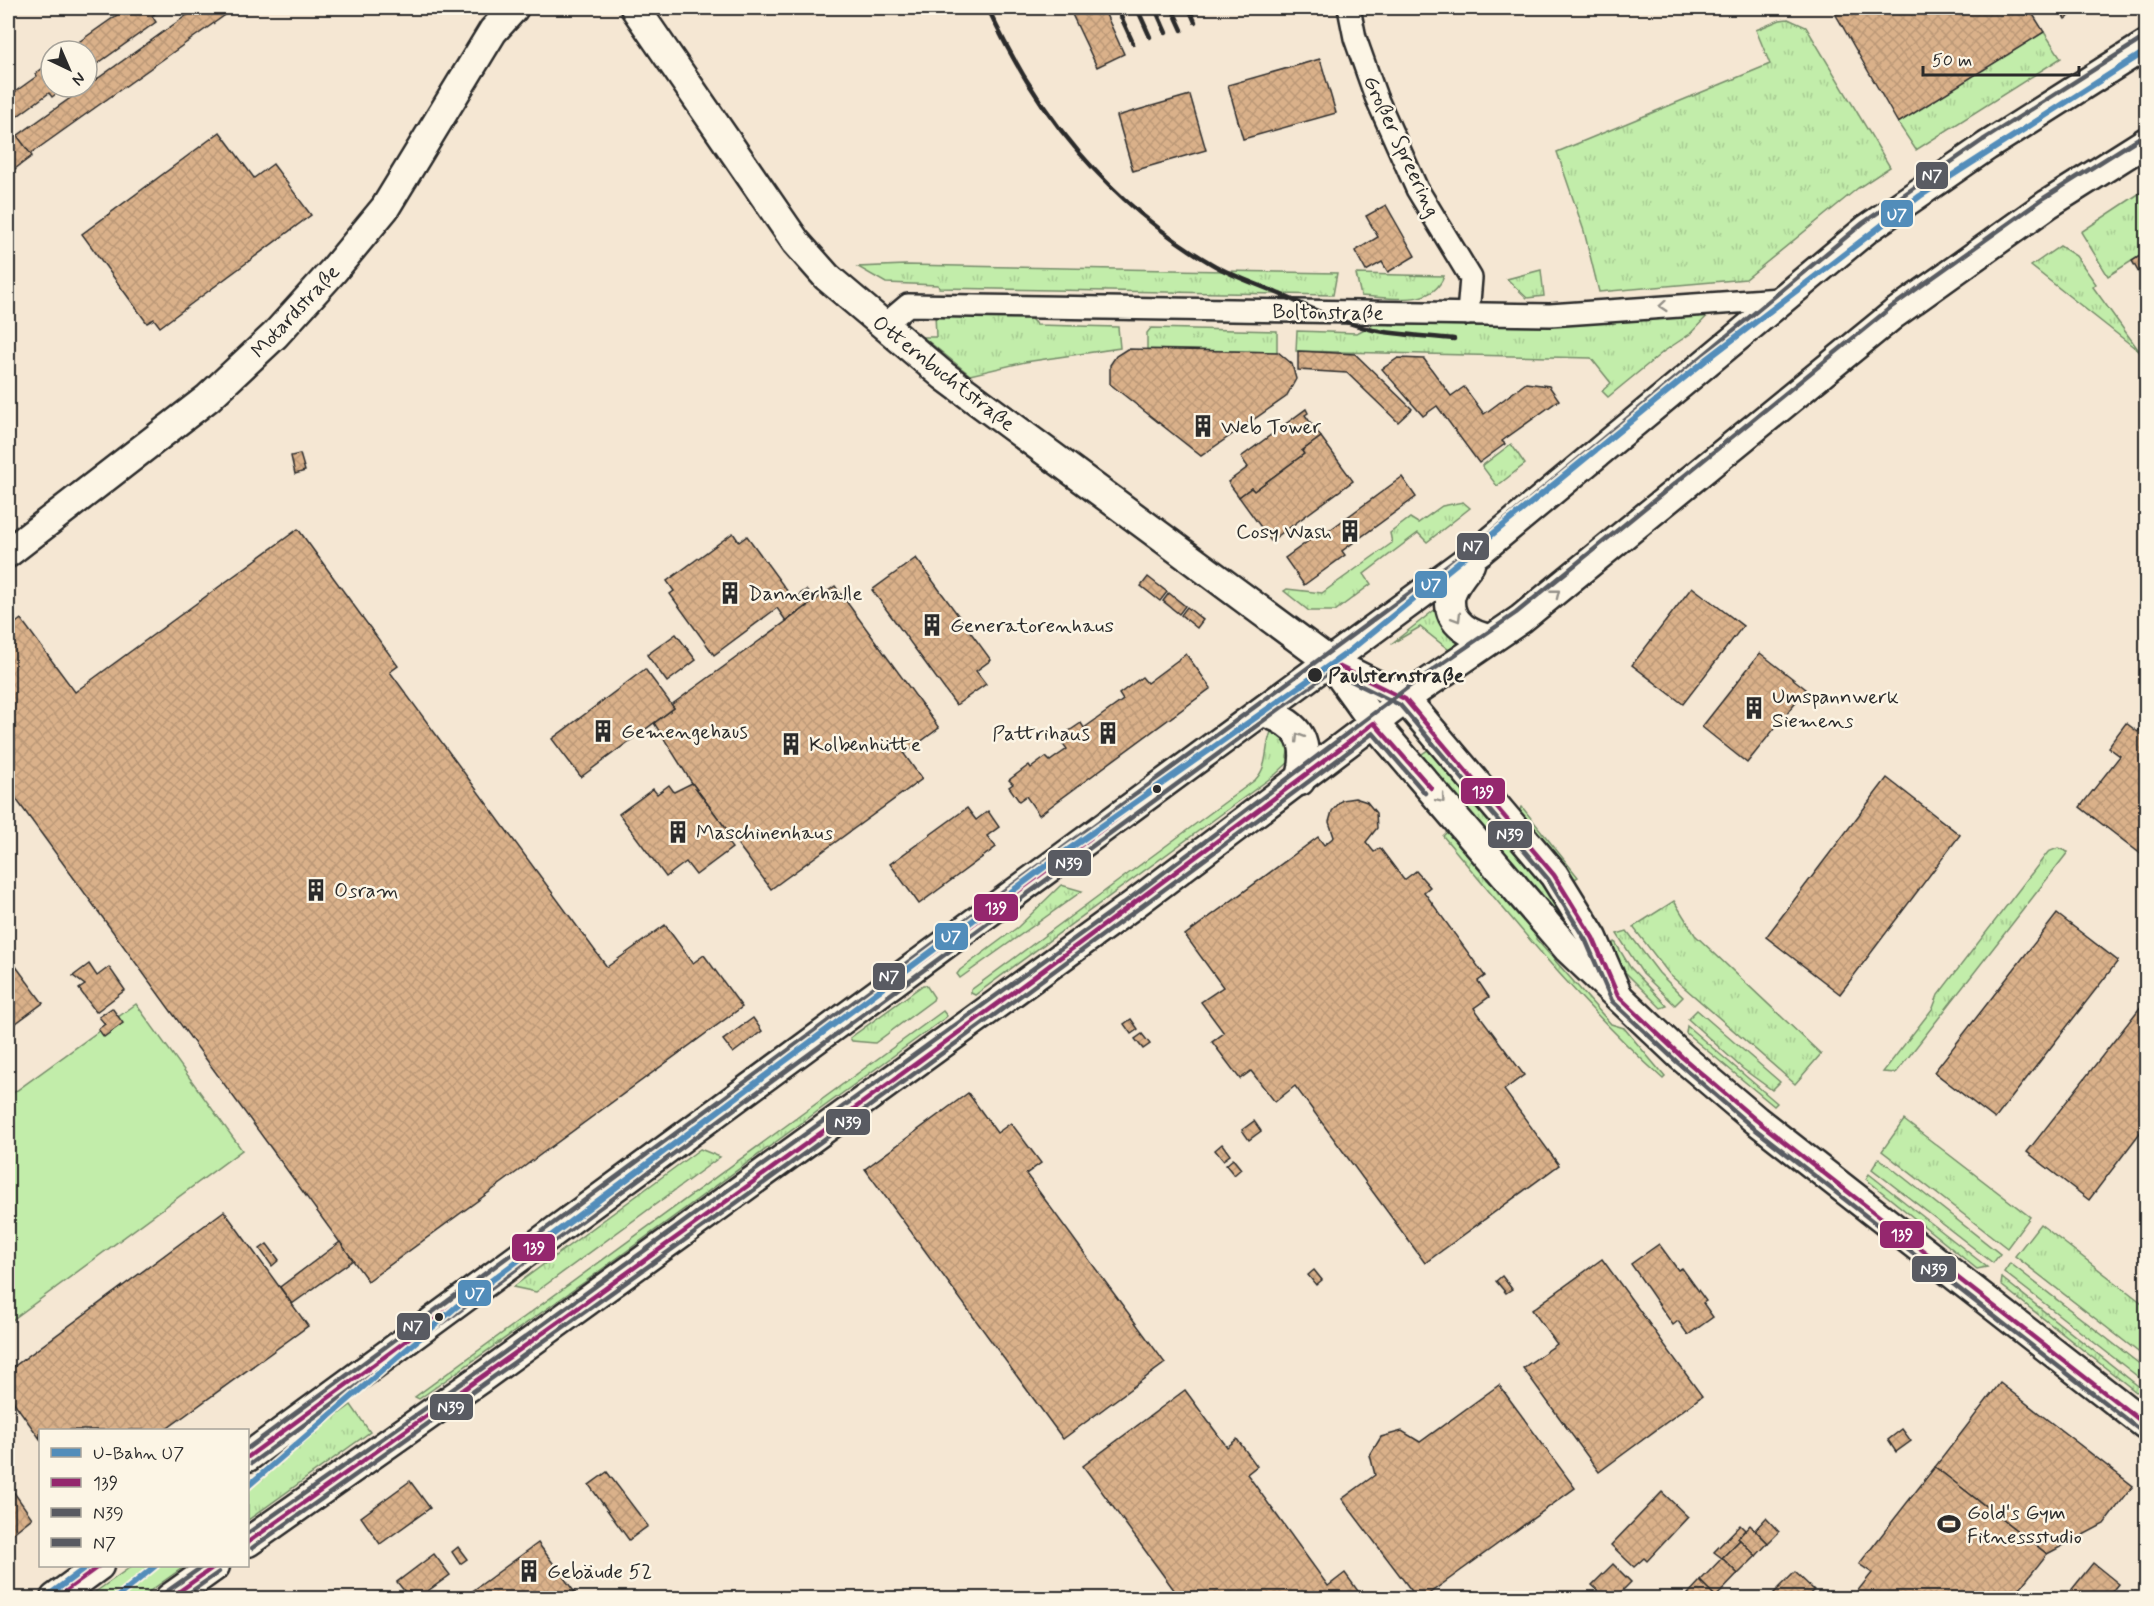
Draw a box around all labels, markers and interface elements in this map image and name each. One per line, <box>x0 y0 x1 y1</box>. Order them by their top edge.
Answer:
north arrow <box>39 39 99 99</box>
scale bar <box>1923 39 2079 77</box>
text: 50 m <box>1932 49 1972 73</box>
text: N <box>67 67 90 90</box>
street label: Großer Spreering <box>1356 71 1446 222</box>
line badge: N7 <box>1915 161 1949 190</box>
text: N7 <box>1922 166 1942 187</box>
line badge: U7 <box>1880 199 1914 228</box>
text: U7 <box>1887 205 1907 226</box>
street label: Motardstraße <box>245 259 346 365</box>
street label: Boltonstraße <box>1272 298 1384 328</box>
one-way arrow <box>1658 299 1668 312</box>
street label: Otternbuchtstraße <box>866 309 1020 438</box>
building icon: Web Tower <box>1190 413 1216 439</box>
place label: Web Tower <box>1221 413 1321 441</box>
place label: Cosy Wash <box>1236 518 1332 546</box>
building icon: Cosy Wash <box>1337 518 1363 544</box>
line badge: N7 <box>1456 532 1490 561</box>
text: N7 <box>1463 537 1483 558</box>
line badge: U7 <box>1414 570 1448 599</box>
text: U7 <box>1421 575 1441 596</box>
building icon: Dannerhalle <box>717 580 743 606</box>
place label: Dannerhalle <box>748 580 863 608</box>
one-way arrow <box>1549 589 1560 600</box>
building icon: Generatorenhaus <box>919 612 945 638</box>
place label: Generatorenhaus <box>950 612 1114 640</box>
one-way arrow <box>1450 612 1461 623</box>
place label: Paulsternstraße <box>1328 662 1465 690</box>
marker: Paulsternstraße <box>1306 666 1324 684</box>
place label: Umspannwerk Siemens <box>1772 683 1899 735</box>
building icon: Umspannwerk Siemens <box>1741 695 1767 721</box>
building icon: Gemengehaus <box>590 718 616 744</box>
place label: Gemengehaus <box>621 718 748 746</box>
place label: Pattrihaus <box>992 720 1090 748</box>
building icon: Pattrihaus <box>1095 720 1121 746</box>
building icon: Kolbenhütte <box>778 731 804 757</box>
place label: Kolbenhütte <box>809 731 921 759</box>
one-way arrow <box>1295 733 1307 743</box>
line badge: 139 <box>1460 777 1506 805</box>
text: 139 <box>1472 782 1494 803</box>
unlabelled marker <box>1151 783 1163 795</box>
one-way arrow <box>1433 792 1444 803</box>
building icon: Maschinenhaus <box>665 819 691 845</box>
place label: Maschinenhaus <box>696 819 833 847</box>
line badge: N39 <box>1487 820 1533 849</box>
text: N39 <box>1496 825 1524 846</box>
line badge: N39 <box>1047 849 1092 877</box>
text: N39 <box>1055 854 1083 875</box>
building icon: Osram <box>303 877 329 903</box>
place label: Osram <box>334 877 399 905</box>
line badge: 139 <box>973 893 1019 922</box>
text: 139 <box>985 898 1007 919</box>
line badge: U7 <box>934 922 969 951</box>
text: U7 <box>941 927 961 948</box>
line badge: N7 <box>872 962 906 991</box>
text: N7 <box>879 967 899 988</box>
line badge: N39 <box>825 1108 871 1136</box>
text: N39 <box>834 1113 862 1134</box>
line badge: 139 <box>1879 1220 1925 1249</box>
text: 139 <box>1891 1225 1913 1246</box>
line badge: 139 <box>511 1233 556 1262</box>
text: 139 <box>523 1238 545 1259</box>
line badge: N39 <box>1911 1255 1957 1283</box>
text: N39 <box>1920 1260 1948 1281</box>
line badge: U7 <box>457 1279 492 1307</box>
text: U7 <box>465 1284 485 1305</box>
unlabelled marker <box>433 1311 445 1323</box>
line badge: N7 <box>396 1312 431 1341</box>
text: N7 <box>403 1317 423 1338</box>
line badge: N39 <box>429 1393 474 1421</box>
text: N39 <box>437 1398 465 1419</box>
legend <box>39 1429 249 1567</box>
text: U-Bahn U7 <box>93 1442 184 1466</box>
text: 139 <box>93 1472 118 1496</box>
place label: Gold's Gym Fitnessstudio <box>1967 1499 2082 1551</box>
text: N39 <box>93 1502 124 1526</box>
sports icon: Gold's Gym Fitnessstudio <box>1936 1511 1962 1537</box>
text: N7 <box>93 1532 116 1556</box>
building icon: Gebäude 52 <box>516 1558 542 1584</box>
place label: Gebäude 52 <box>547 1558 652 1586</box>

